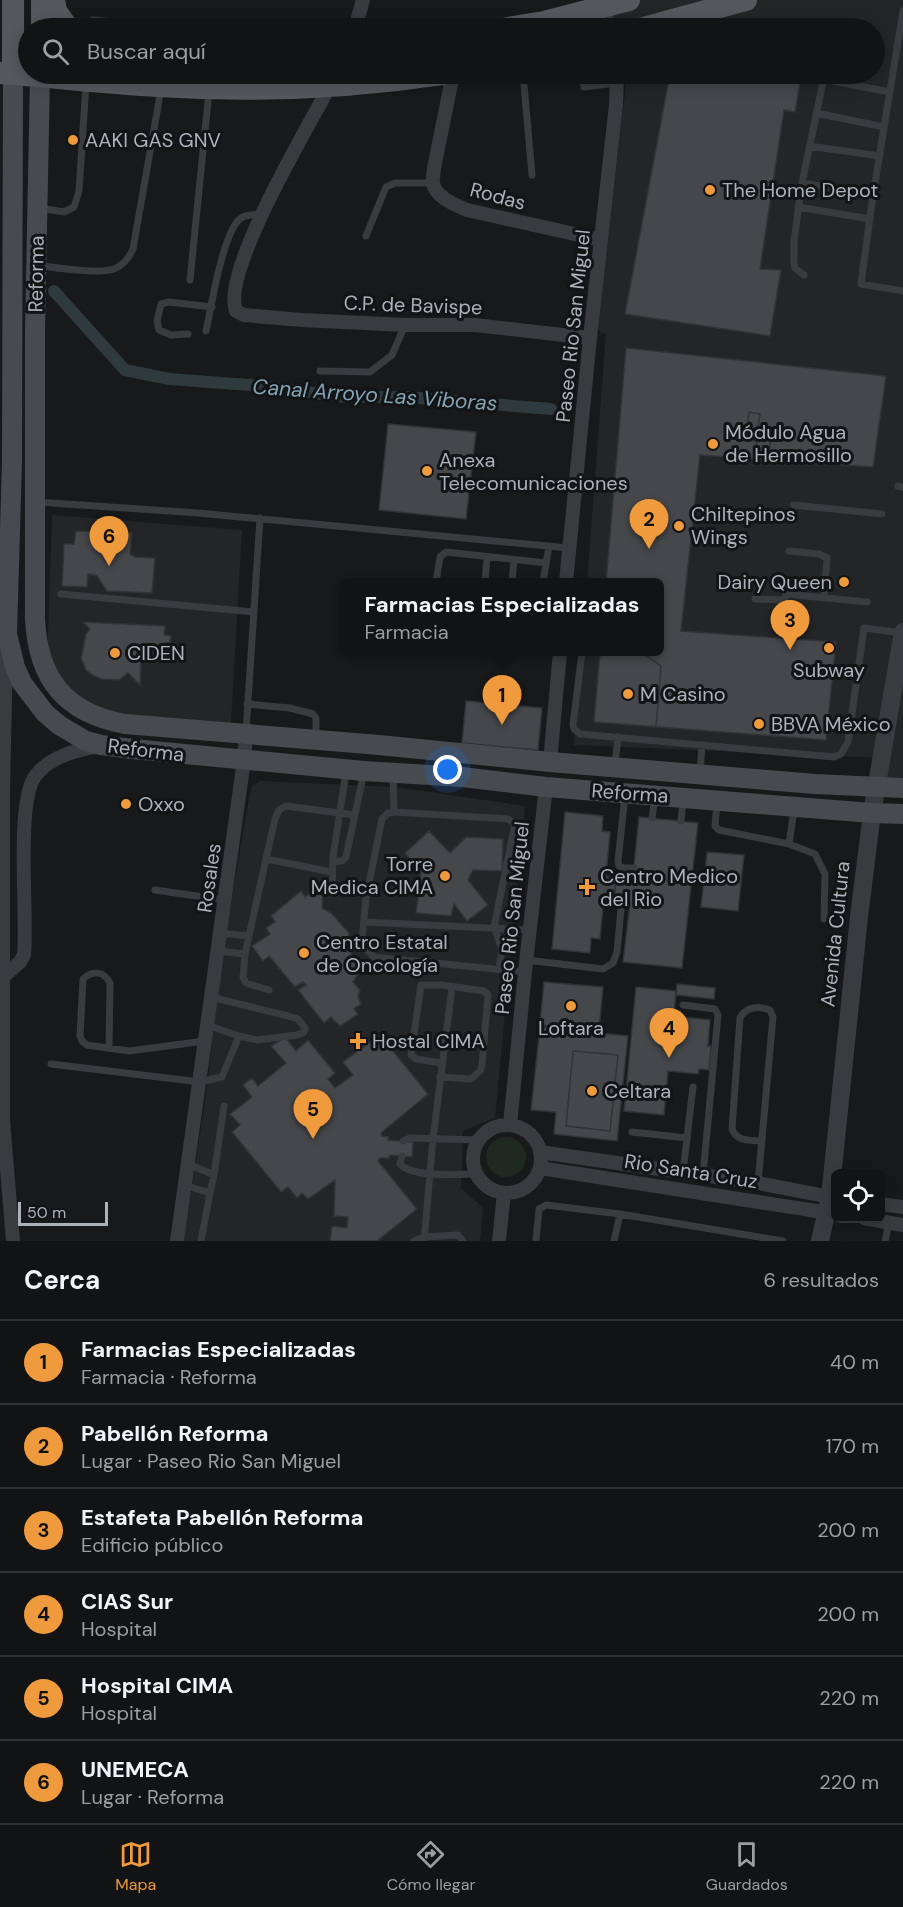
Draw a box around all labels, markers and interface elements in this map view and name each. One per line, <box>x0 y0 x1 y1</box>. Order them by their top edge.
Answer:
search box <box>18 18 885 84</box>
icon: search <box>39 35 72 68</box>
text: Buscar aquí <box>87 37 206 66</box>
place label: AAKI GAS GNV <box>85 127 221 153</box>
marker: AAKI GAS GNV <box>66 133 80 147</box>
street label: Rodas <box>467 176 529 216</box>
place label: The Home Depot <box>722 177 878 203</box>
marker: The Home Depot <box>703 183 717 197</box>
street label: Paseo Rio San Miguel <box>550 228 596 424</box>
street label: Reforma <box>22 235 50 313</box>
street label: C.P. de Bavispe <box>343 290 483 320</box>
water label: Canal Arroyo Las Viboras <box>252 372 498 418</box>
place label: Módulo Agua de Hermosillo <box>725 419 852 468</box>
marker: Módulo Agua de Hermosillo <box>706 437 720 451</box>
place label: Anexa Telecomunicaciones <box>439 447 628 496</box>
marker: Anexa Telecomunicaciones <box>420 464 434 478</box>
pin: 2 <box>630 500 668 549</box>
place label: Chiltepinos Wings <box>691 501 796 550</box>
pin: 6 <box>90 516 128 566</box>
marker: Chiltepinos Wings <box>672 519 686 533</box>
place label: Dairy Queen <box>718 569 832 595</box>
marker: Dairy Queen <box>837 575 851 589</box>
popup <box>340 578 664 656</box>
text: Farmacias Especializadas <box>365 590 639 619</box>
pin: 3 <box>770 600 810 650</box>
text: Farmacia <box>365 619 449 645</box>
place label: CIDEN <box>127 640 185 666</box>
marker: Subway <box>822 641 836 655</box>
marker: CIDEN <box>108 646 122 660</box>
place label: Subway <box>793 657 865 683</box>
pin: 1 <box>482 676 522 725</box>
place label: M Casino <box>640 681 726 707</box>
marker: M Casino <box>621 687 635 701</box>
place label: BBVA México <box>771 711 891 737</box>
marker: BBVA México <box>752 717 766 731</box>
street label: Reforma <box>106 732 186 768</box>
your location <box>433 755 462 784</box>
street label: Reforma <box>591 777 669 809</box>
place label: Oxxo <box>138 791 185 817</box>
marker: Oxxo <box>119 797 133 811</box>
street label: Paseo Rio San Miguel <box>489 820 535 1016</box>
street label: Rosales <box>191 842 227 914</box>
place label: Torre Medica CIMA <box>311 851 433 900</box>
street label: Avenida Cultura <box>814 860 856 1008</box>
place label: Centro Medico del Rio <box>600 863 738 912</box>
marker: Torre Medica CIMA <box>438 869 452 883</box>
marker: Centro Medico del Rio <box>578 878 596 896</box>
place label: Centro Estatal de Oncología <box>316 929 448 978</box>
marker: Centro Estatal de Oncología <box>297 946 311 960</box>
marker: Loftara <box>564 999 578 1013</box>
pin: 4 <box>650 1008 688 1058</box>
place label: Loftara <box>538 1015 604 1041</box>
place label: Hostal CIMA <box>372 1028 485 1054</box>
marker: Hostal CIMA <box>349 1032 367 1050</box>
place label: Celtara <box>604 1078 671 1104</box>
marker: Celtara <box>585 1084 599 1098</box>
pin: 5 <box>294 1090 332 1139</box>
street label: Rio Santa Cruz <box>623 1148 759 1194</box>
map controls <box>831 1169 885 1223</box>
button: locate <box>831 1169 885 1223</box>
scale bar <box>18 1199 108 1226</box>
text: 50 m <box>27 1202 66 1223</box>
text: Cerca <box>24 1263 100 1297</box>
text: 6 resultados <box>764 1267 879 1293</box>
text: Farmacias Especializadas <box>81 1335 356 1364</box>
text: 1 <box>40 1349 47 1375</box>
text: 40 m <box>830 1349 879 1375</box>
text: Farmacia · Reforma <box>81 1364 257 1390</box>
text: Pabellón Reforma <box>81 1419 268 1448</box>
text: 2 <box>38 1433 49 1459</box>
text: 170 m <box>826 1433 879 1459</box>
text: Lugar · Paseo Rio San Miguel <box>81 1448 341 1474</box>
text: Estafeta Pabellón Reforma <box>81 1503 363 1532</box>
text: 3 <box>37 1517 50 1543</box>
text: 200 m <box>817 1517 879 1543</box>
text: Edificio público <box>81 1532 223 1558</box>
text: CIAS Sur <box>81 1587 173 1616</box>
text: 4 <box>37 1601 50 1627</box>
text: 200 m <box>817 1601 879 1627</box>
text: Hospital <box>81 1616 157 1642</box>
text: Hospital CIMA <box>81 1671 233 1700</box>
text: 5 <box>37 1685 50 1711</box>
text: 220 m <box>819 1685 879 1711</box>
text: Hospital <box>81 1700 157 1726</box>
text: UNEMECA <box>81 1755 189 1784</box>
text: 6 <box>37 1769 50 1795</box>
text: 220 m <box>819 1769 879 1795</box>
text: Lugar · Reforma <box>81 1784 224 1810</box>
tab: Mapa <box>115 1838 156 1895</box>
tab: Cómo llegar <box>387 1838 475 1895</box>
tab: Guardados <box>706 1838 788 1895</box>

